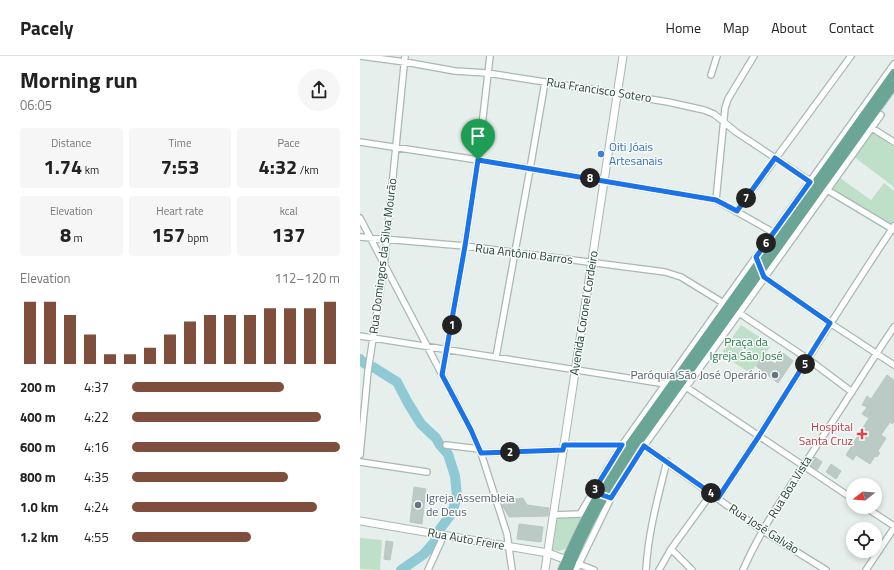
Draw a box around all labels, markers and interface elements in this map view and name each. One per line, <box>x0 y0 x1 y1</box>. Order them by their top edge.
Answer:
text: Pacely <box>20 13 74 42</box>
text: Home <box>666 17 701 38</box>
text: Map <box>723 17 749 38</box>
text: About <box>771 17 807 38</box>
text: Contact <box>829 17 874 38</box>
text: Morning run <box>20 63 138 97</box>
button: share <box>298 69 340 111</box>
street label: Rua Francisco Sotero <box>545 72 653 107</box>
text: 06:05 <box>20 95 52 115</box>
pin <box>461 119 495 160</box>
icon: arrive <box>467 125 489 147</box>
text: Distance <box>51 135 91 151</box>
text: Time <box>169 135 191 151</box>
text: Pace <box>278 135 300 151</box>
place label: Oiti Jóais Artesanais <box>609 137 663 170</box>
marker: Oiti Jóais Artesanais <box>596 149 606 159</box>
text: 1.74 <box>44 151 82 182</box>
text: 7:53 <box>161 151 199 182</box>
text: 4:32 <box>259 151 297 182</box>
text: km <box>82 162 99 178</box>
text: /km <box>297 162 319 178</box>
pin: 8 <box>580 168 600 188</box>
text: 8 <box>587 170 593 186</box>
street label: Rua Domingos da Silva Mourão <box>364 177 401 335</box>
pin: 7 <box>736 188 756 208</box>
text: 7 <box>743 190 749 206</box>
text: Elevation <box>50 203 93 219</box>
text: Heart rate <box>156 203 204 219</box>
text: kcal <box>280 203 298 219</box>
text: 8 <box>60 219 71 250</box>
text: 157 <box>152 219 185 250</box>
text: 137 <box>272 219 305 250</box>
text: m <box>71 230 83 246</box>
text: bpm <box>185 230 208 246</box>
pin: 6 <box>756 233 776 253</box>
text: 6 <box>763 235 769 251</box>
street label: Rua Antônio Barros <box>474 238 574 269</box>
street label: Avenida Coronel Cordeiro <box>564 249 603 377</box>
text: Elevation <box>20 268 71 288</box>
text: 112–120 m <box>274 268 340 288</box>
pin: 1 <box>442 315 462 335</box>
text: 1 <box>449 317 455 333</box>
park label: Praça da Igreja São José <box>709 332 783 365</box>
pin: 5 <box>795 354 815 374</box>
text: 5 <box>802 356 808 372</box>
place label: Paróquia São José Operário <box>630 365 767 384</box>
marker: Paróquia São José Operário <box>770 370 780 380</box>
text: 200 m <box>20 377 56 397</box>
text: 4:37 <box>84 377 109 397</box>
text: 400 m <box>20 407 56 427</box>
text: 4:22 <box>84 407 109 427</box>
place label: Hospital Santa Cruz <box>799 417 853 450</box>
marker: Hospital Santa Cruz <box>856 428 868 440</box>
text: 600 m <box>20 437 56 457</box>
text: 4:16 <box>84 437 109 457</box>
pin: 2 <box>500 442 520 462</box>
text: 2 <box>507 444 513 460</box>
street label: Rua Boa Vista <box>763 452 816 522</box>
text: 800 m <box>20 467 56 487</box>
text: 4:35 <box>84 467 109 487</box>
north arrow <box>846 478 882 514</box>
map controls <box>846 478 882 558</box>
pin: 3 <box>585 479 605 499</box>
text: 3 <box>592 481 598 497</box>
pin: 4 <box>701 483 721 503</box>
text: 4 <box>708 485 714 501</box>
place label: Igreja Assembleia de Deus <box>426 488 515 521</box>
text: 1.0 km <box>20 497 58 517</box>
text: 4:24 <box>84 497 109 517</box>
street label: Rua José Galvão <box>725 499 803 558</box>
marker: Igreja Assembleia de Deus <box>413 500 423 510</box>
street label: Rua Auto Freire <box>426 522 506 555</box>
button: locate <box>846 522 882 558</box>
text: 1.2 km <box>20 527 58 547</box>
text: 4:55 <box>84 527 109 547</box>

